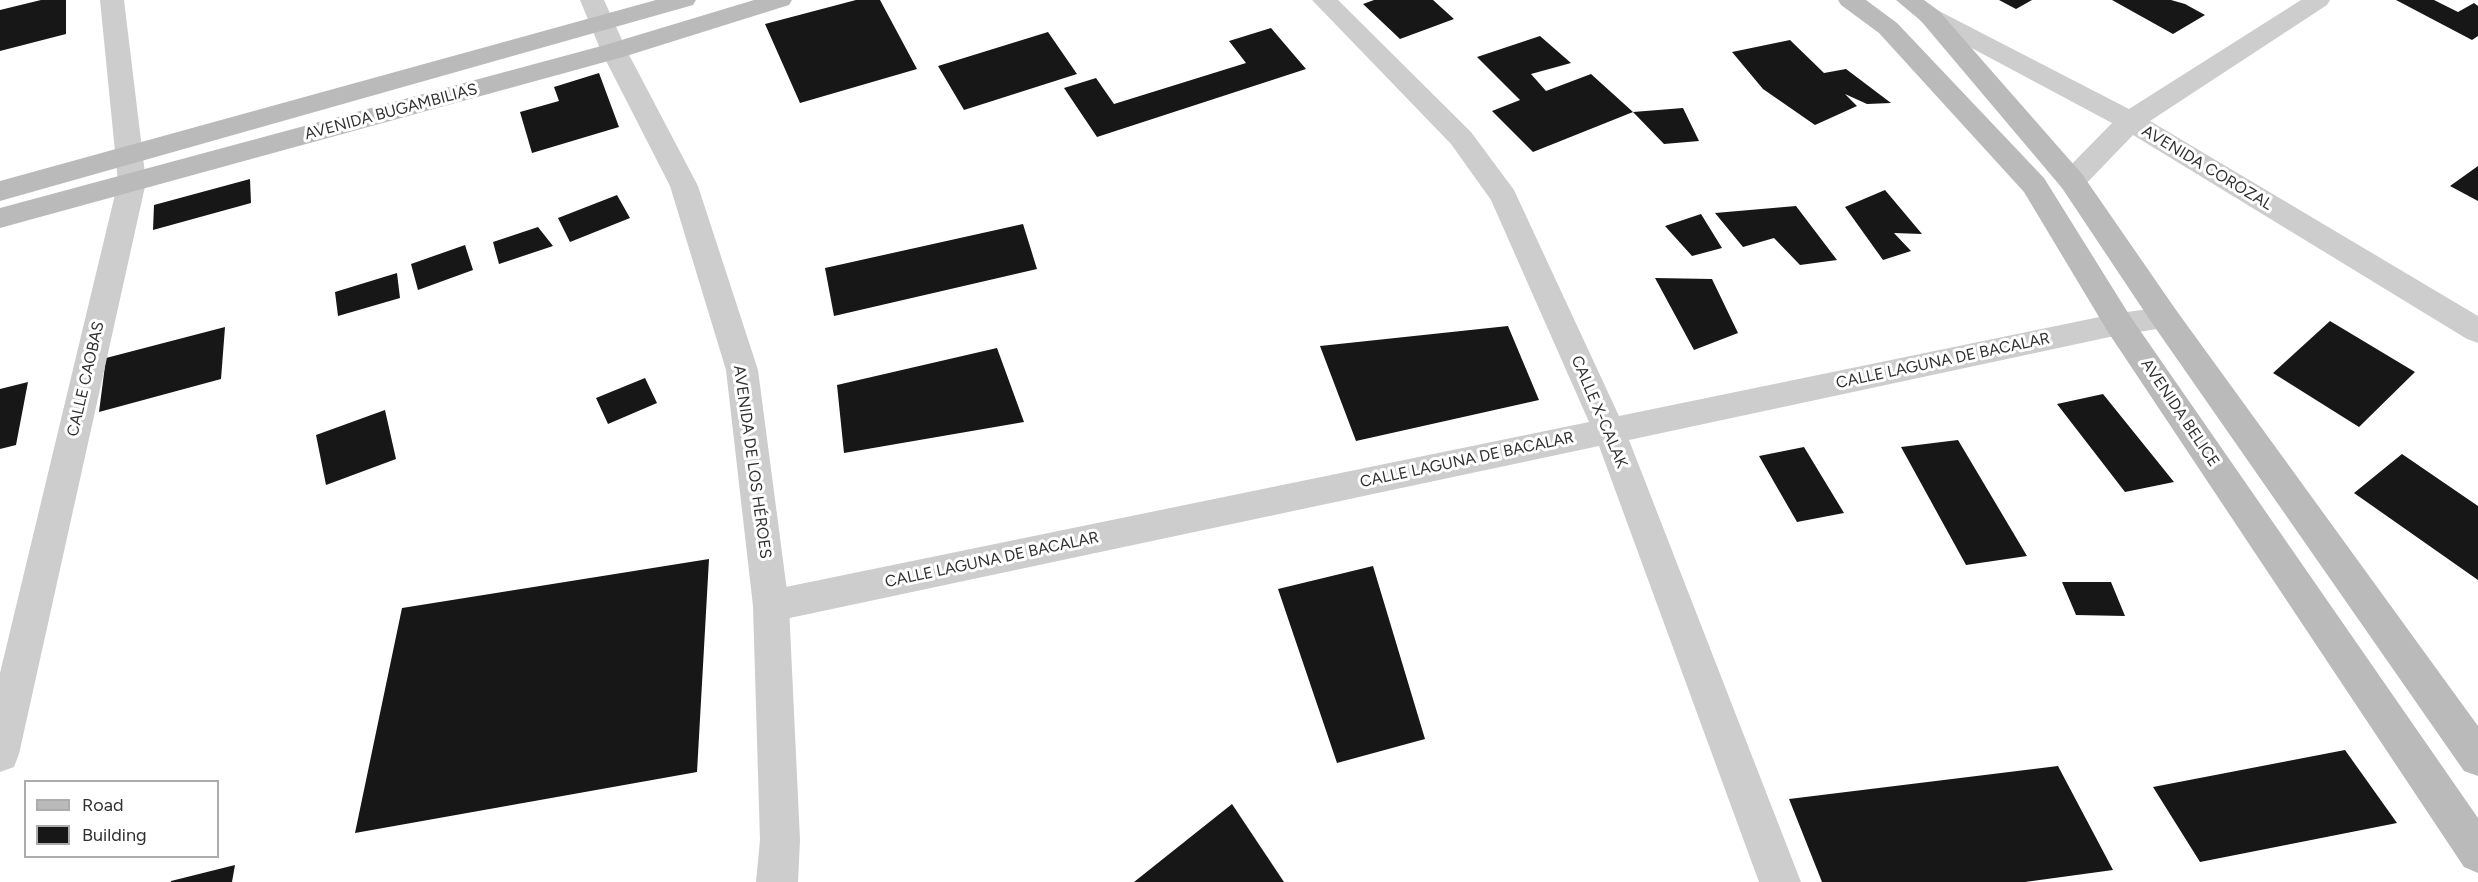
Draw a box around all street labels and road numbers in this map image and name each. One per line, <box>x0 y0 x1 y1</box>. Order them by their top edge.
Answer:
street label: AVENIDA BUGAMBILIAS <box>302 80 480 144</box>
street label: AVENIDA COROZAL <box>2138 121 2276 215</box>
street label: CALLE CAOBAS <box>63 320 109 438</box>
street label: CALLE LAGUNA DE BACALAR <box>1834 329 2052 393</box>
street label: CALLE X-CALAK <box>1567 353 1631 471</box>
street label: AVENIDA BELICE <box>2137 355 2223 471</box>
street label: AVENIDA DE LOS HÉROES <box>729 364 775 560</box>
street label: CALLE LAGUNA DE BACALAR <box>1358 428 1576 492</box>
street label: CALLE LAGUNA DE BACALAR <box>883 528 1101 592</box>

